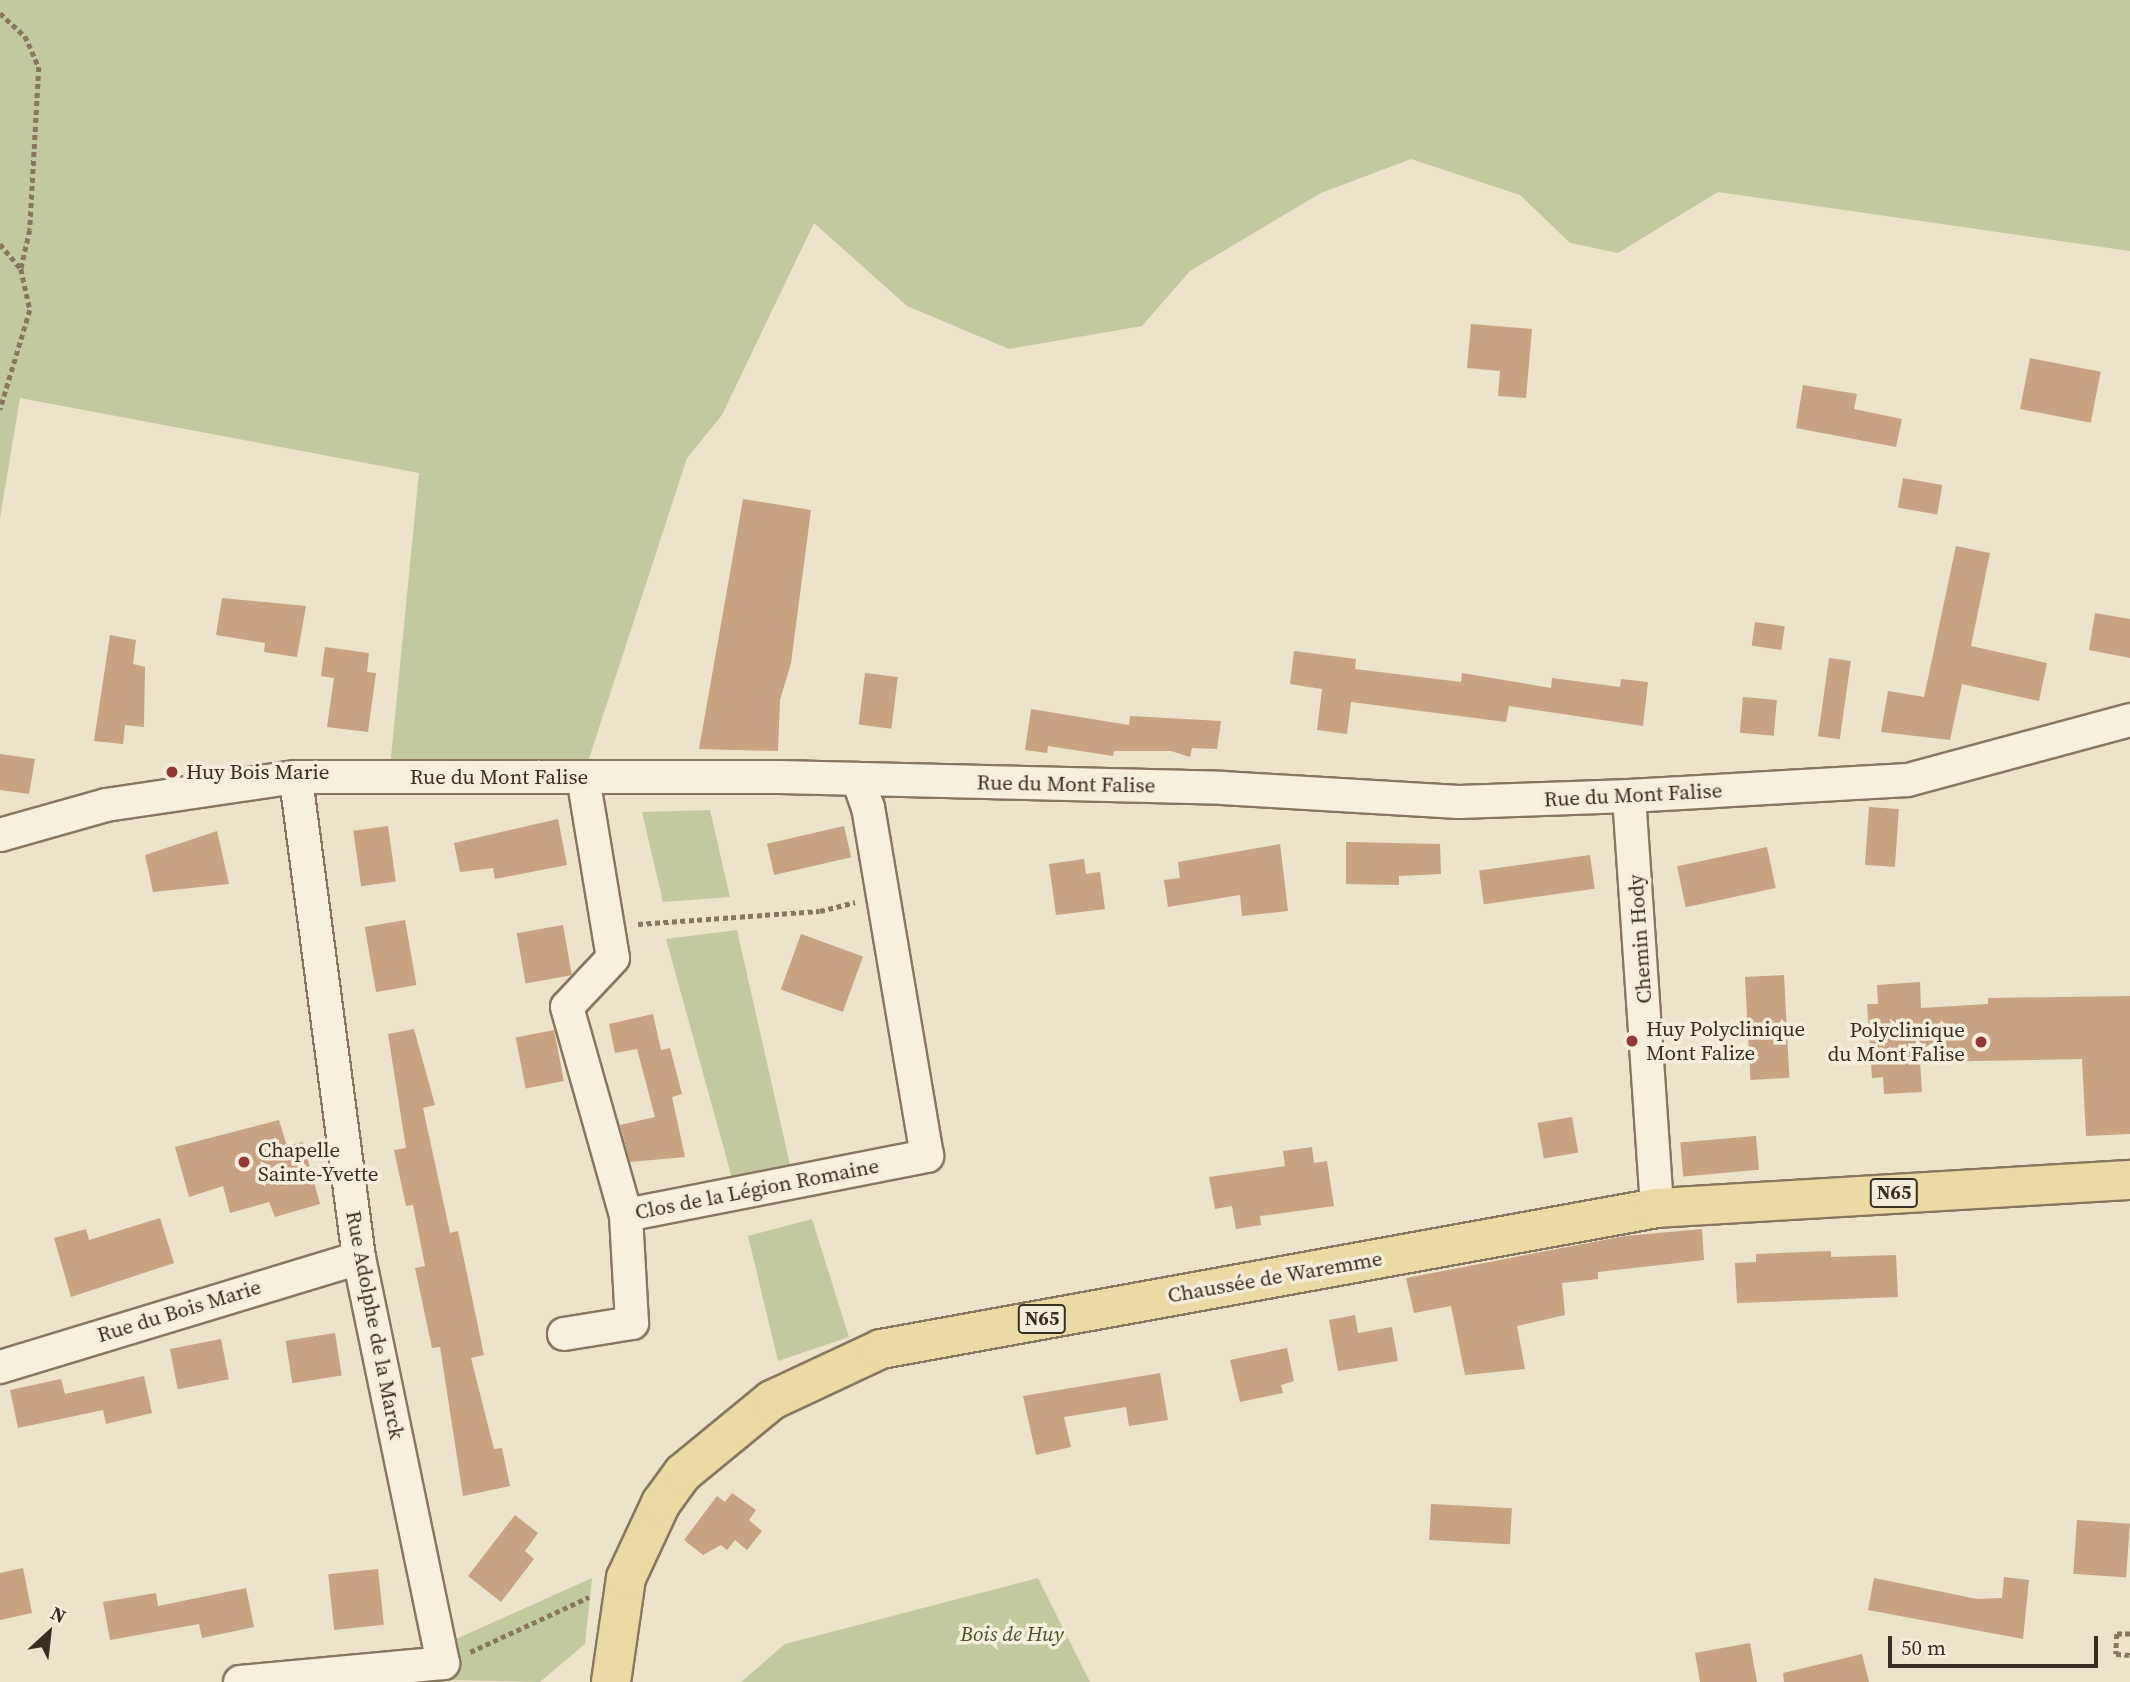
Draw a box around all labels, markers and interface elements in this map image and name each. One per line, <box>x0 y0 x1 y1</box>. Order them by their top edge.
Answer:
place label: Huy Bois Marie <box>186 759 330 785</box>
marker: Huy Bois Marie <box>164 764 180 780</box>
street label: Rue du Mont Falise <box>410 764 588 790</box>
street label: Rue du Mont Falise <box>976 770 1156 798</box>
street label: Rue du Mont Falise <box>1543 778 1723 812</box>
street label: Chemin Hody <box>1623 874 1657 1004</box>
place label: Huy Polyclinique Mont Falize <box>1646 1016 1805 1066</box>
place label: Polyclinique du Mont Falise <box>1827 1017 1965 1067</box>
marker: Polyclinique du Mont Falise <box>1971 1032 1991 1052</box>
marker: Huy Polyclinique Mont Falize <box>1624 1033 1640 1049</box>
place label: Chapelle Sainte-Yvette <box>258 1137 378 1187</box>
street label: Clos de la Légion Romaine <box>633 1153 881 1225</box>
marker: Chapelle Sainte-Yvette <box>236 1154 252 1170</box>
road number: N65 <box>1870 1177 1918 1208</box>
street label: Rue Adolphe de la Marck <box>340 1209 410 1441</box>
street label: Chaussée de Waremme <box>1165 1246 1385 1308</box>
street label: Rue du Bois Marie <box>94 1274 264 1348</box>
road number: N65 <box>1018 1303 1066 1334</box>
north arrow <box>14 1598 84 1668</box>
text: N <box>46 1600 71 1629</box>
park label: Bois de Huy <box>960 1621 1064 1647</box>
scale bar <box>1892 1622 2102 1666</box>
text: 50 m <box>1901 1633 1946 1662</box>

